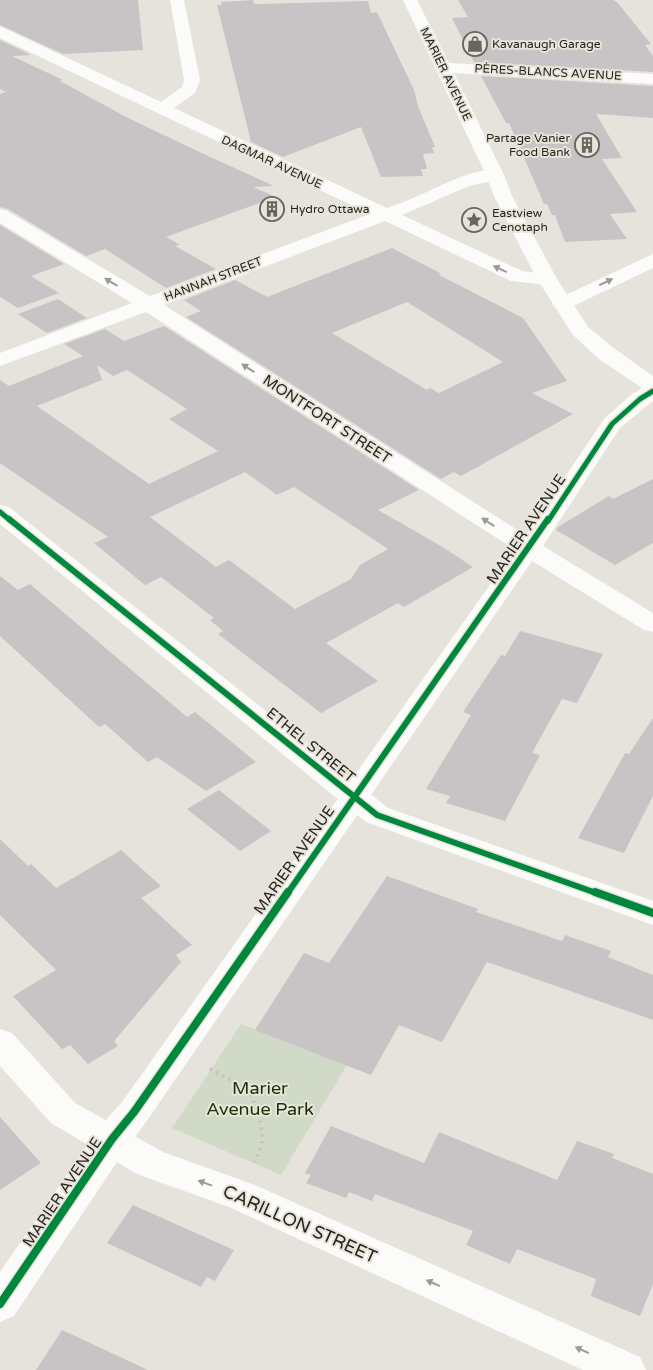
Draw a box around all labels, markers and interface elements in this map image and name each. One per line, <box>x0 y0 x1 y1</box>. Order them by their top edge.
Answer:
street label: MARIER AVENUE <box>417 25 475 123</box>
shop icon: Kavanaugh Garage <box>462 31 488 57</box>
place label: Kavanaugh Garage <box>492 37 601 51</box>
street label: PÈRES-BLANCS AVENUE <box>474 61 622 83</box>
place label: Partage Vanier Food Bank <box>486 131 570 159</box>
street label: DAGMAR AVENUE <box>219 132 325 192</box>
building icon: Partage Vanier Food Bank <box>574 132 600 158</box>
building icon: Hydro Ottawa <box>259 196 285 222</box>
place label: Hydro Ottawa <box>290 202 369 216</box>
place label: Eastview Cenotaph <box>492 206 548 234</box>
place icon: Eastview Cenotaph <box>461 207 487 233</box>
street label: HANNAH STREET <box>162 254 265 304</box>
one-way arrow <box>493 264 507 272</box>
one-way arrow <box>104 277 117 286</box>
one-way arrow <box>599 278 613 286</box>
one-way arrow <box>241 363 255 373</box>
street label: MONTFORT STREET <box>259 371 395 467</box>
street label: MARIER AVENUE <box>483 471 569 587</box>
one-way arrow <box>482 517 495 527</box>
street label: ETHEL STREET <box>263 704 359 786</box>
street label: MARIER AVENUE <box>250 802 338 918</box>
park label: Marier Avenue Park <box>206 1077 314 1120</box>
street label: MARIER AVENUE <box>19 1134 105 1250</box>
one-way arrow <box>197 1179 212 1186</box>
street label: CARILLON STREET <box>219 1180 381 1268</box>
one-way arrow <box>426 1279 441 1287</box>
one-way arrow <box>575 1346 589 1354</box>

